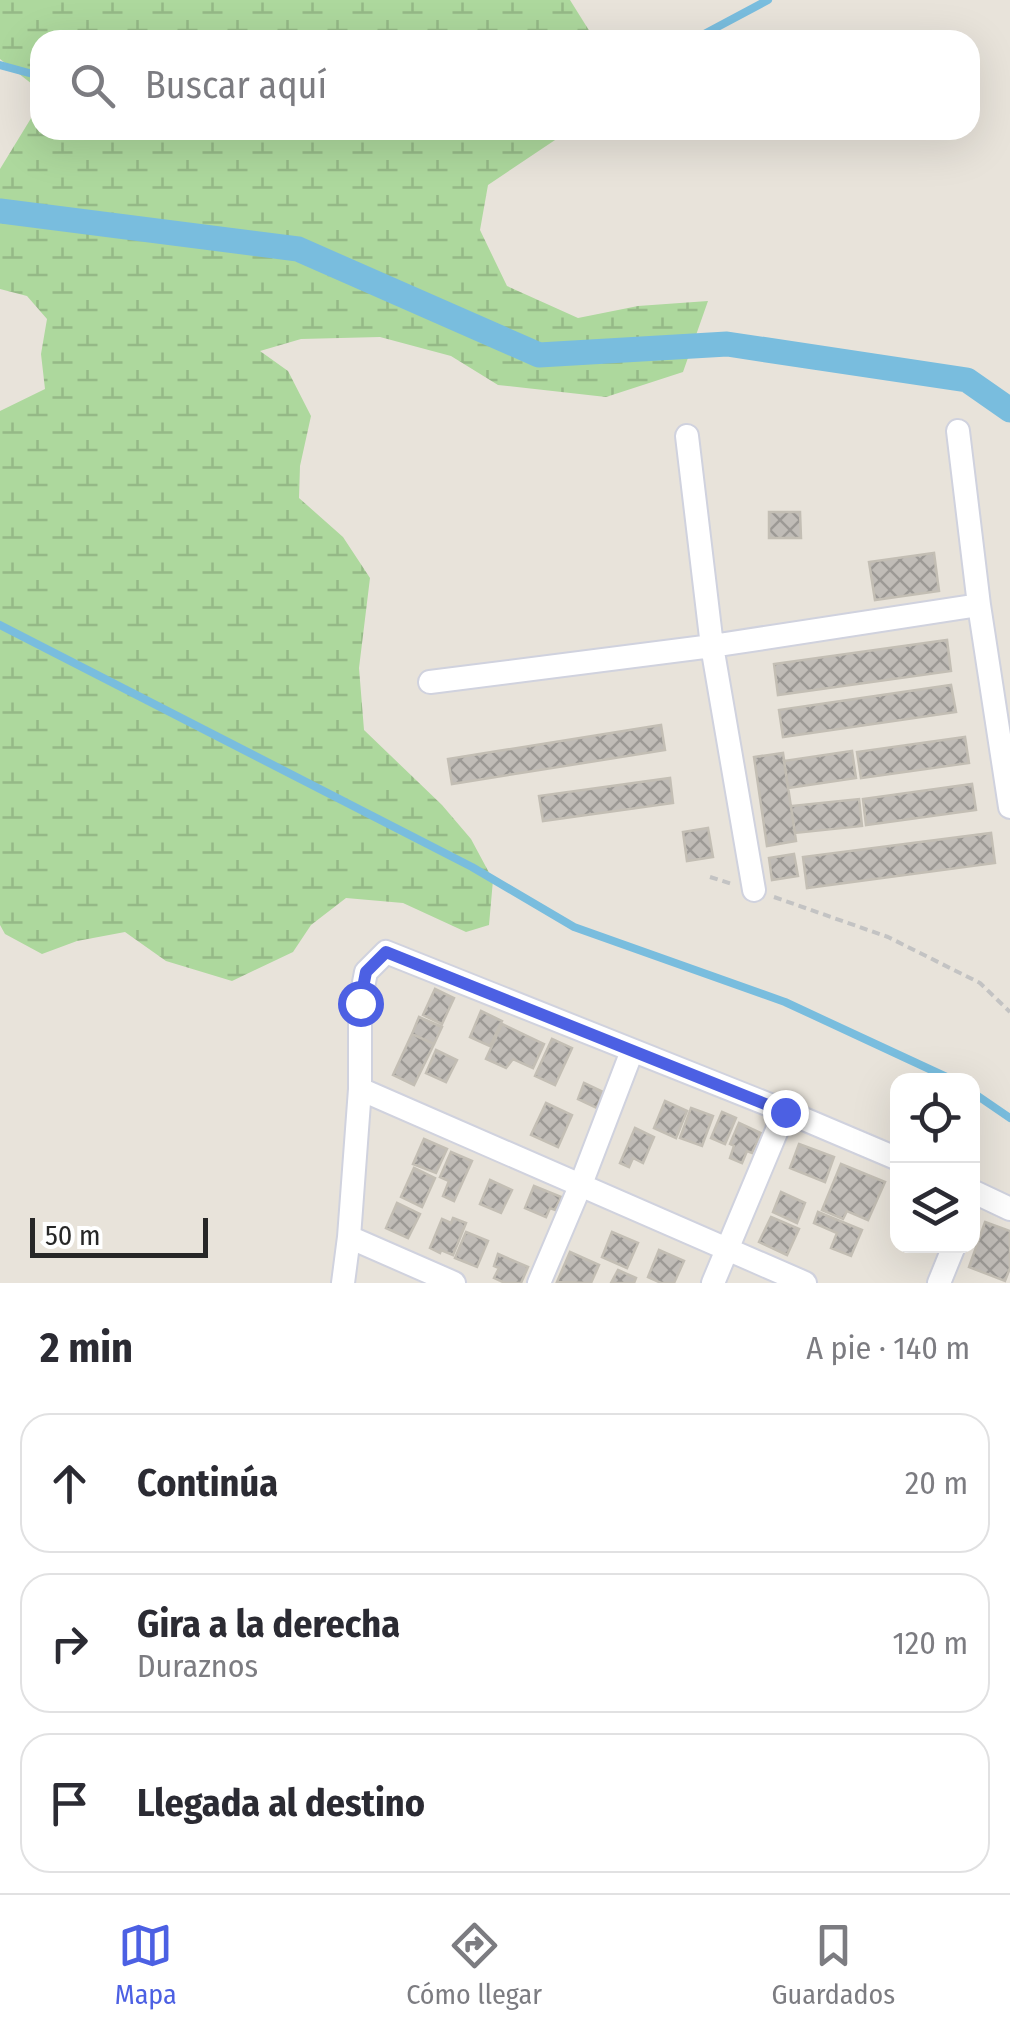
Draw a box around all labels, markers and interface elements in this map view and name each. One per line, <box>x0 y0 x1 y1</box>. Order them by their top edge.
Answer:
search box <box>30 30 980 140</box>
icon: search <box>65 58 120 113</box>
text: Buscar aquí <box>145 62 327 108</box>
route start <box>338 981 384 1027</box>
map controls <box>890 1073 980 1253</box>
button: locate <box>890 1073 980 1163</box>
route end <box>763 1090 809 1136</box>
button: layers <box>890 1163 980 1253</box>
scale bar <box>30 1213 208 1258</box>
text: 50 m <box>45 1219 101 1252</box>
text: 2 min <box>40 1323 133 1373</box>
text: A pie · 140 m <box>806 1329 970 1367</box>
icon: ahead <box>42 1456 97 1511</box>
text: Continúa <box>137 1460 278 1506</box>
text: 20 m <box>905 1464 968 1502</box>
text: Gira a la derecha <box>137 1601 400 1647</box>
icon: right <box>42 1616 97 1671</box>
text: 120 m <box>893 1624 968 1662</box>
text: Duraznos <box>137 1647 258 1685</box>
icon: arrive <box>42 1776 97 1831</box>
text: Llegada al destino <box>137 1780 425 1826</box>
tab: Mapa <box>115 1918 177 2011</box>
tab: Cómo llegar <box>406 1918 542 2011</box>
tab: Guardados <box>771 1918 895 2011</box>

